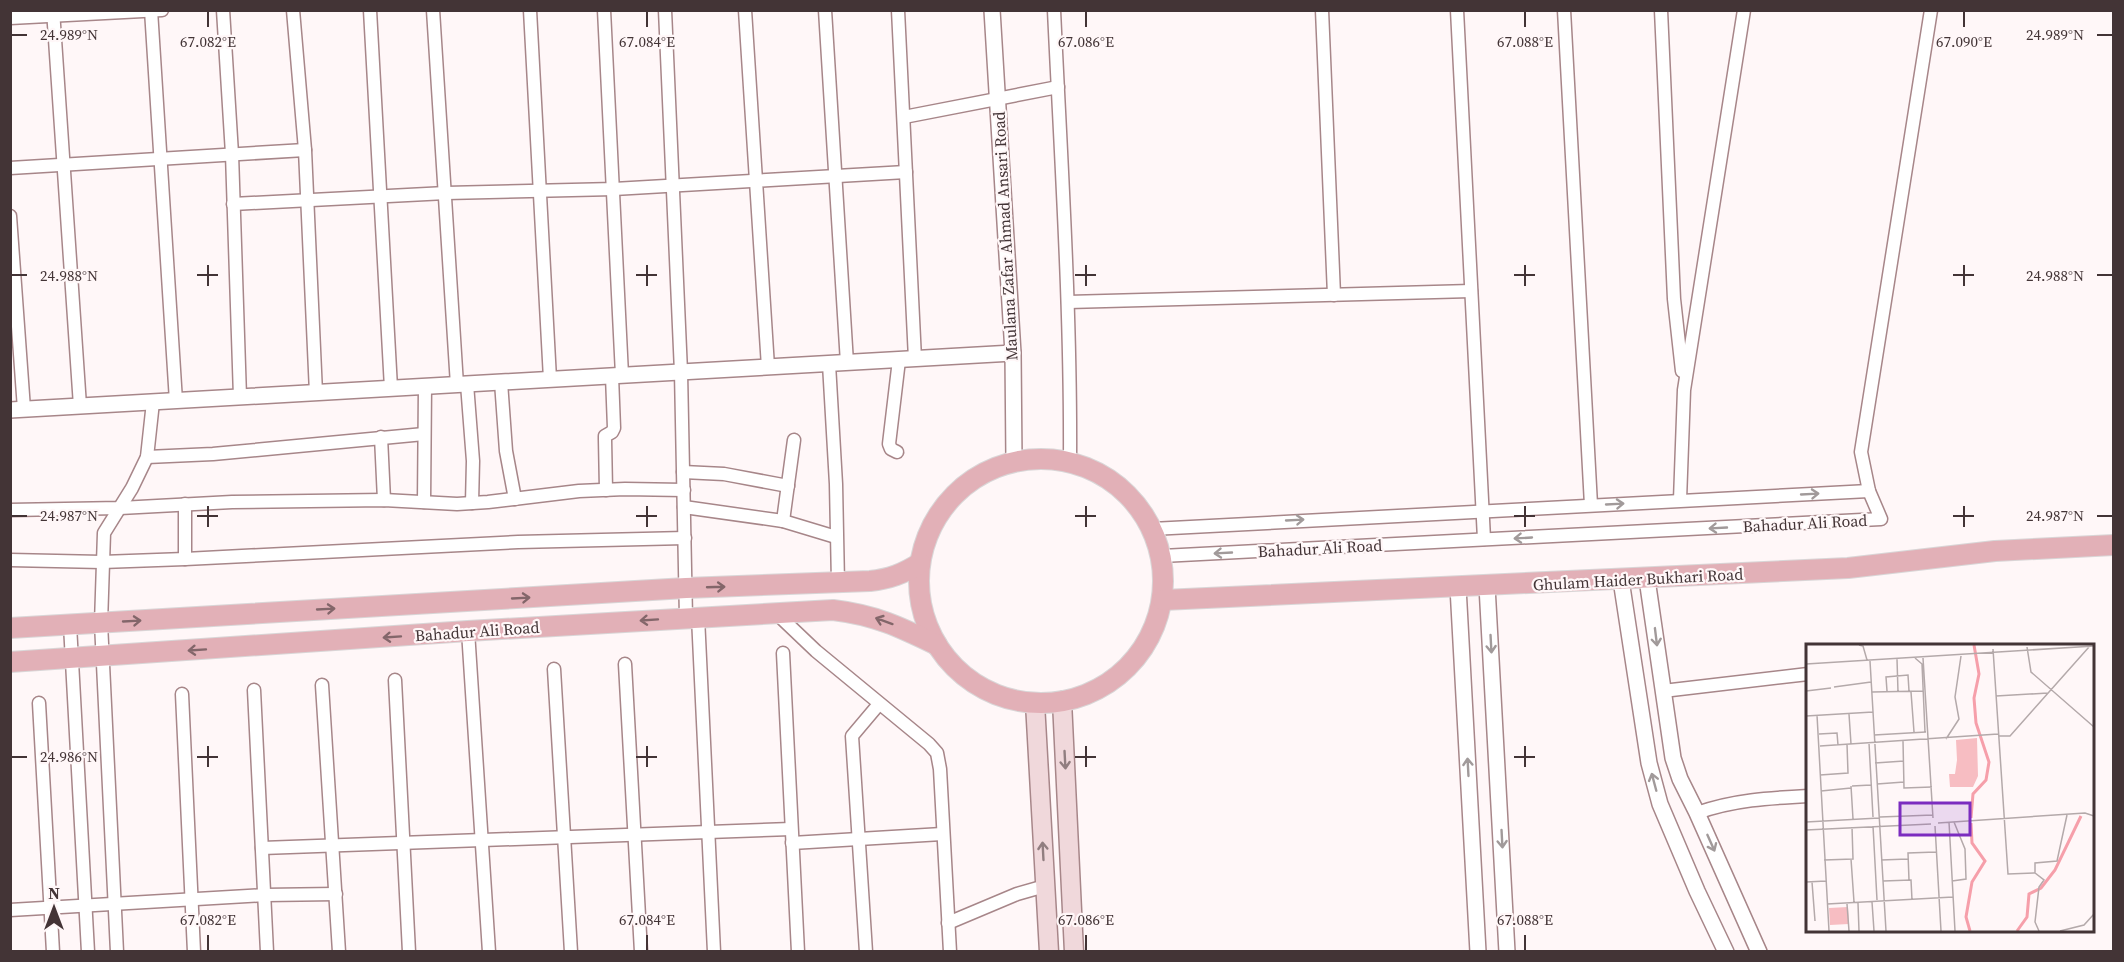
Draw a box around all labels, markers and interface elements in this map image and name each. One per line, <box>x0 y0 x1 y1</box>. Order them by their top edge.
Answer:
text: 24.989°N <box>40 24 98 45</box>
text: 24.989°N <box>2026 24 2084 45</box>
text: 67.082°E <box>180 31 236 52</box>
text: 67.084°E <box>619 31 675 52</box>
text: 67.086°E <box>1058 31 1114 52</box>
text: 67.088°E <box>1497 31 1553 52</box>
text: 67.090°E <box>1936 31 1992 52</box>
street label: Maulana Zafar Ahmad Ansari Road <box>987 111 1023 361</box>
text: 24.988°N <box>40 265 98 286</box>
text: 24.988°N <box>2026 265 2084 286</box>
one-way arrow <box>1799 488 1819 499</box>
one-way arrow <box>1605 498 1625 509</box>
text: 24.987°N <box>40 505 98 526</box>
text: 24.987°N <box>2026 505 2084 526</box>
street label: Bahadur Ali Road <box>1742 509 1868 537</box>
one-way arrow <box>1284 515 1304 526</box>
one-way arrow <box>1708 522 1728 533</box>
one-way arrow <box>1513 532 1533 543</box>
street label: Bahadur Ali Road <box>1257 534 1383 562</box>
one-way arrow <box>1214 547 1234 558</box>
street label: Ghulam Haider Bukhari Road <box>1532 563 1744 595</box>
one-way arrow <box>705 581 725 593</box>
one-way arrow <box>511 592 531 603</box>
one-way arrow <box>316 604 336 615</box>
one-way arrow <box>876 614 894 625</box>
one-way arrow <box>121 615 141 626</box>
one-way arrow <box>640 615 660 626</box>
street label: Bahadur Ali Road <box>414 616 540 646</box>
one-way arrow <box>1651 626 1662 646</box>
one-way arrow <box>382 631 402 642</box>
one-way arrow <box>1485 634 1496 654</box>
inset map <box>1806 644 2094 932</box>
one-way arrow <box>188 645 207 656</box>
text: 24.986°N <box>40 746 98 767</box>
one-way arrow <box>1059 749 1070 769</box>
one-way arrow <box>1462 758 1473 778</box>
one-way arrow <box>1648 773 1659 792</box>
one-way arrow <box>1496 829 1507 849</box>
one-way arrow <box>1705 834 1717 852</box>
one-way arrow <box>1038 842 1049 862</box>
north arrow <box>24 878 84 938</box>
text: N <box>48 882 60 904</box>
text: 67.082°E <box>180 909 236 930</box>
text: 67.084°E <box>619 909 675 930</box>
text: 67.086°E <box>1058 909 1114 930</box>
text: 67.088°E <box>1497 909 1553 930</box>

